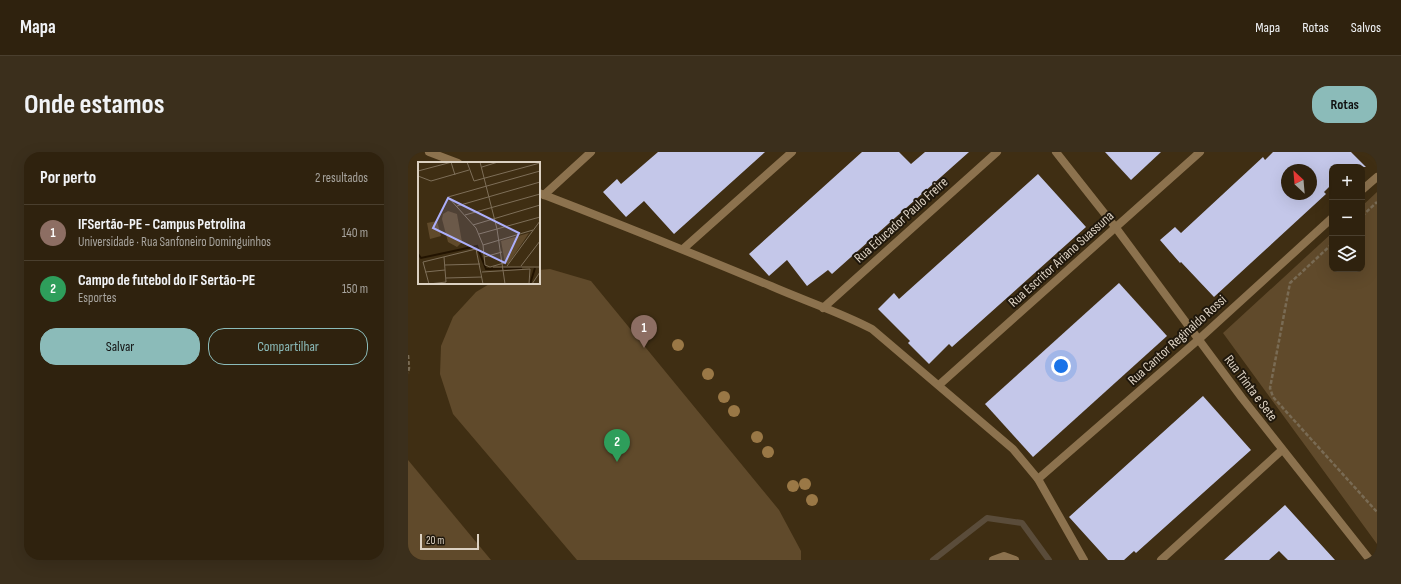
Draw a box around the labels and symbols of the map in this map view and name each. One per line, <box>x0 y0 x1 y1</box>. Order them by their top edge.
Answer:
inset map <box>418 162 540 284</box>
north arrow <box>1281 164 1317 200</box>
street label: Rua Educador Paulo Freire <box>851 173 951 267</box>
street label: Rua Escritor Ariano Suassuna <box>1005 207 1117 311</box>
street label: Rua Cantor Reginaldo Rossi <box>1124 291 1230 389</box>
pin: 1 <box>631 315 657 348</box>
street label: Rua Trinta e Sete <box>1221 352 1281 424</box>
your location <box>1051 356 1071 376</box>
pin: 2 <box>604 429 630 462</box>
scale bar <box>420 532 479 551</box>

